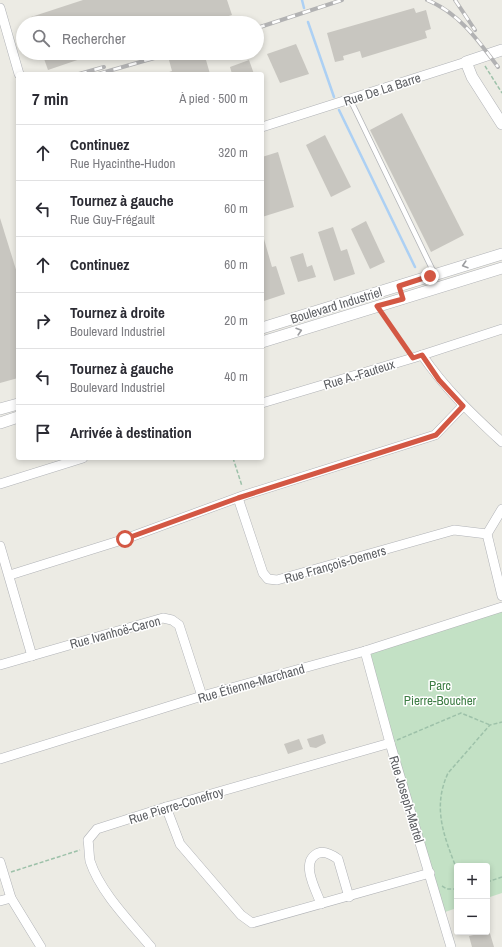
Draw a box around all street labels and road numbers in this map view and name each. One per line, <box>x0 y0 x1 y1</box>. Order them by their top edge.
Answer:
street label: Rue De La Barre <box>341 69 423 110</box>
street label: Boulevard Industriel <box>288 283 384 327</box>
street label: Rue A.-Fauteux <box>321 355 397 393</box>
street label: Rue François-Demers <box>282 542 388 587</box>
street label: Rue Ivanhoë-Caron <box>68 612 162 653</box>
street label: Rue Étienne-Marchand <box>196 660 307 707</box>
street label: Rue Joseph-Martel <box>385 754 428 845</box>
street label: Rue Pierre-Conefroy <box>127 783 226 828</box>

